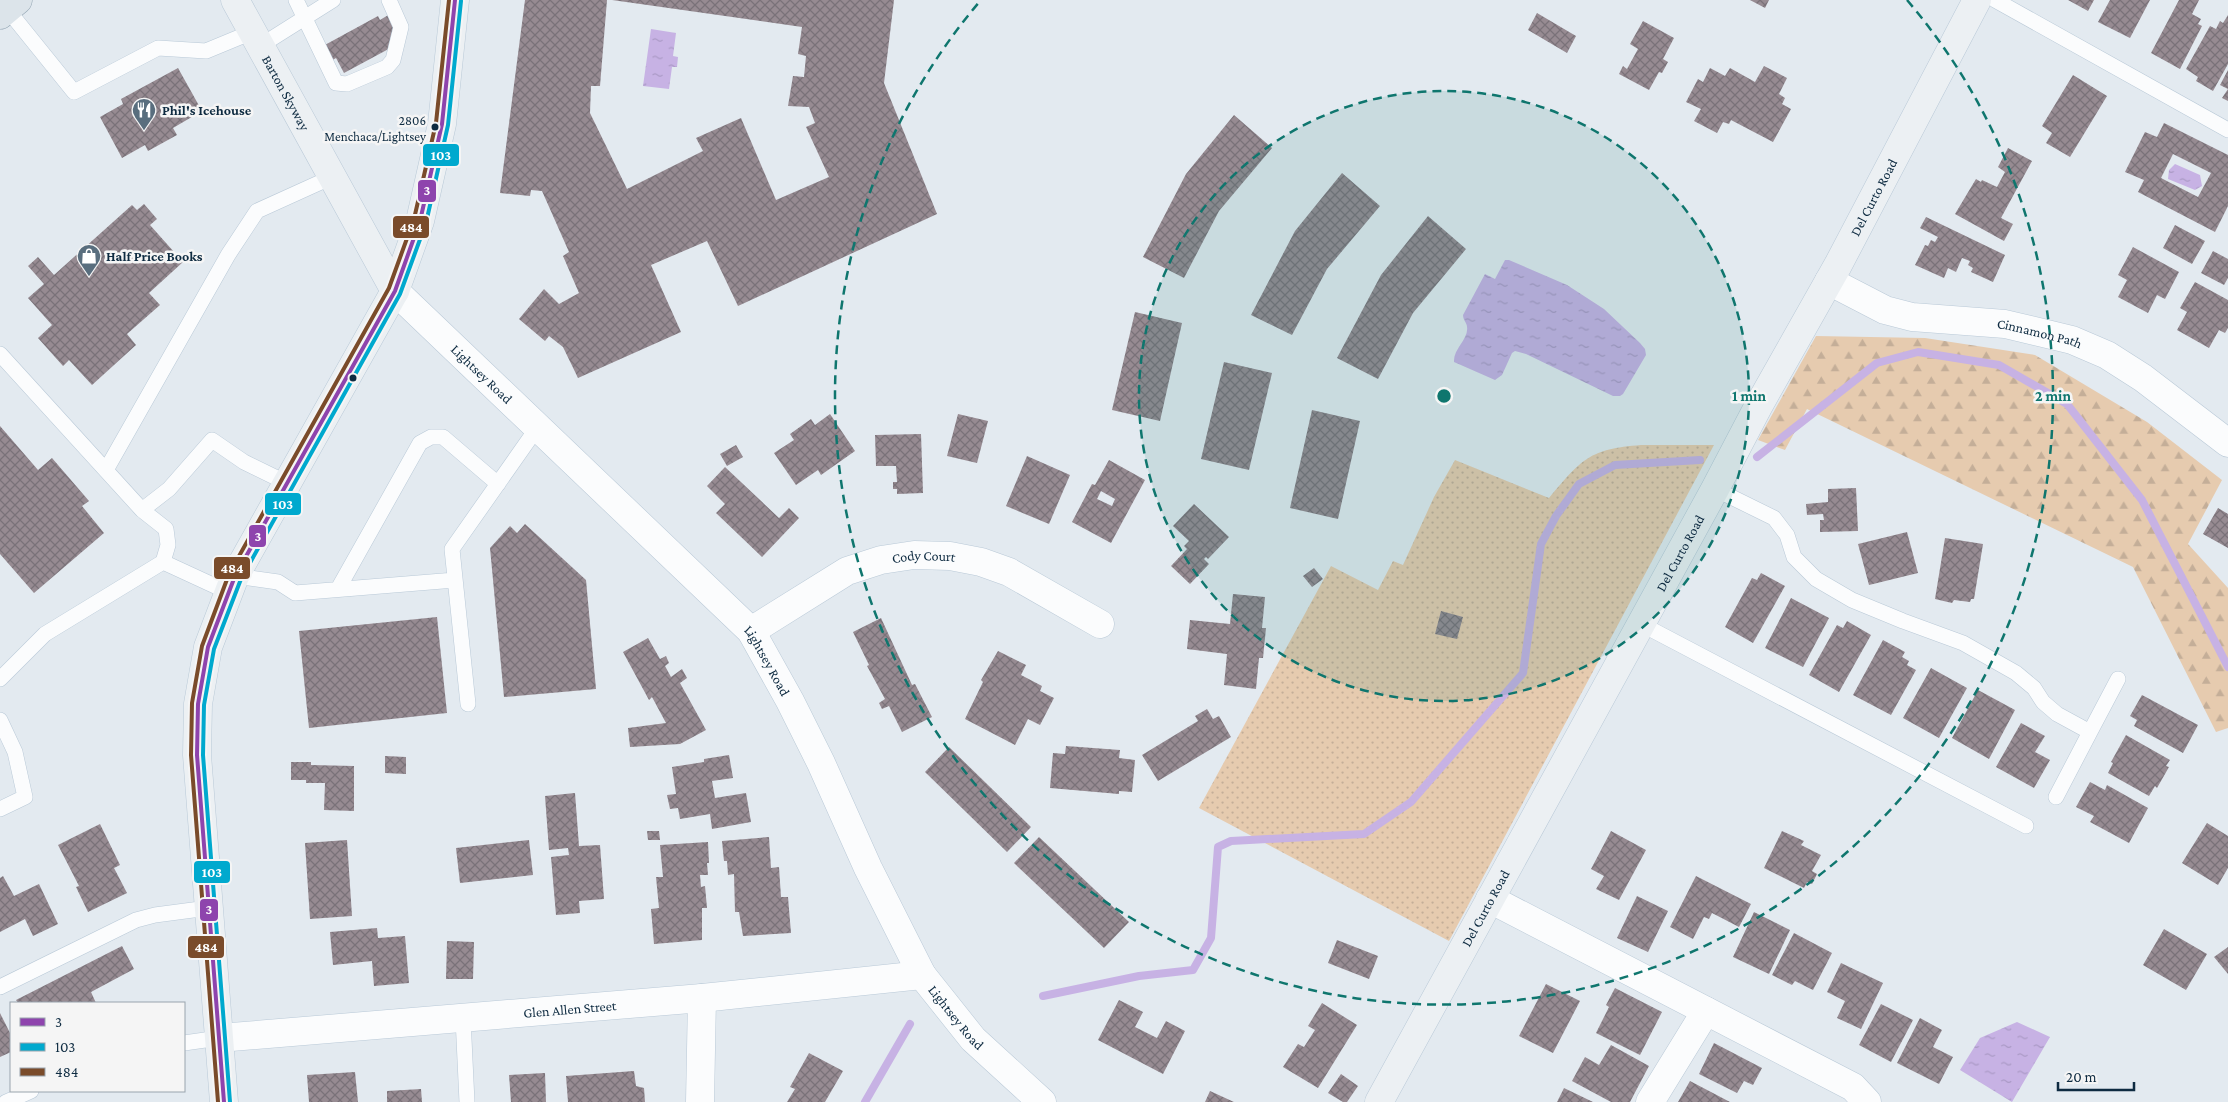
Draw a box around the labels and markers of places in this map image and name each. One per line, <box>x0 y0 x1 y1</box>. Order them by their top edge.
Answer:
restaurant icon: Phil's Icehouse <box>131 97 157 131</box>
place label: Phil's Icehouse <box>162 102 252 118</box>
place label: 2806 Menchaca/Lightsey <box>324 113 427 144</box>
marker: 2806 Menchaca/Lightsey <box>430 122 440 132</box>
shop icon: Half Price Books <box>76 243 102 277</box>
place label: Half Price Books <box>106 248 203 264</box>
unlabelled marker <box>348 373 358 383</box>
centre of rings <box>1435 387 1453 405</box>

